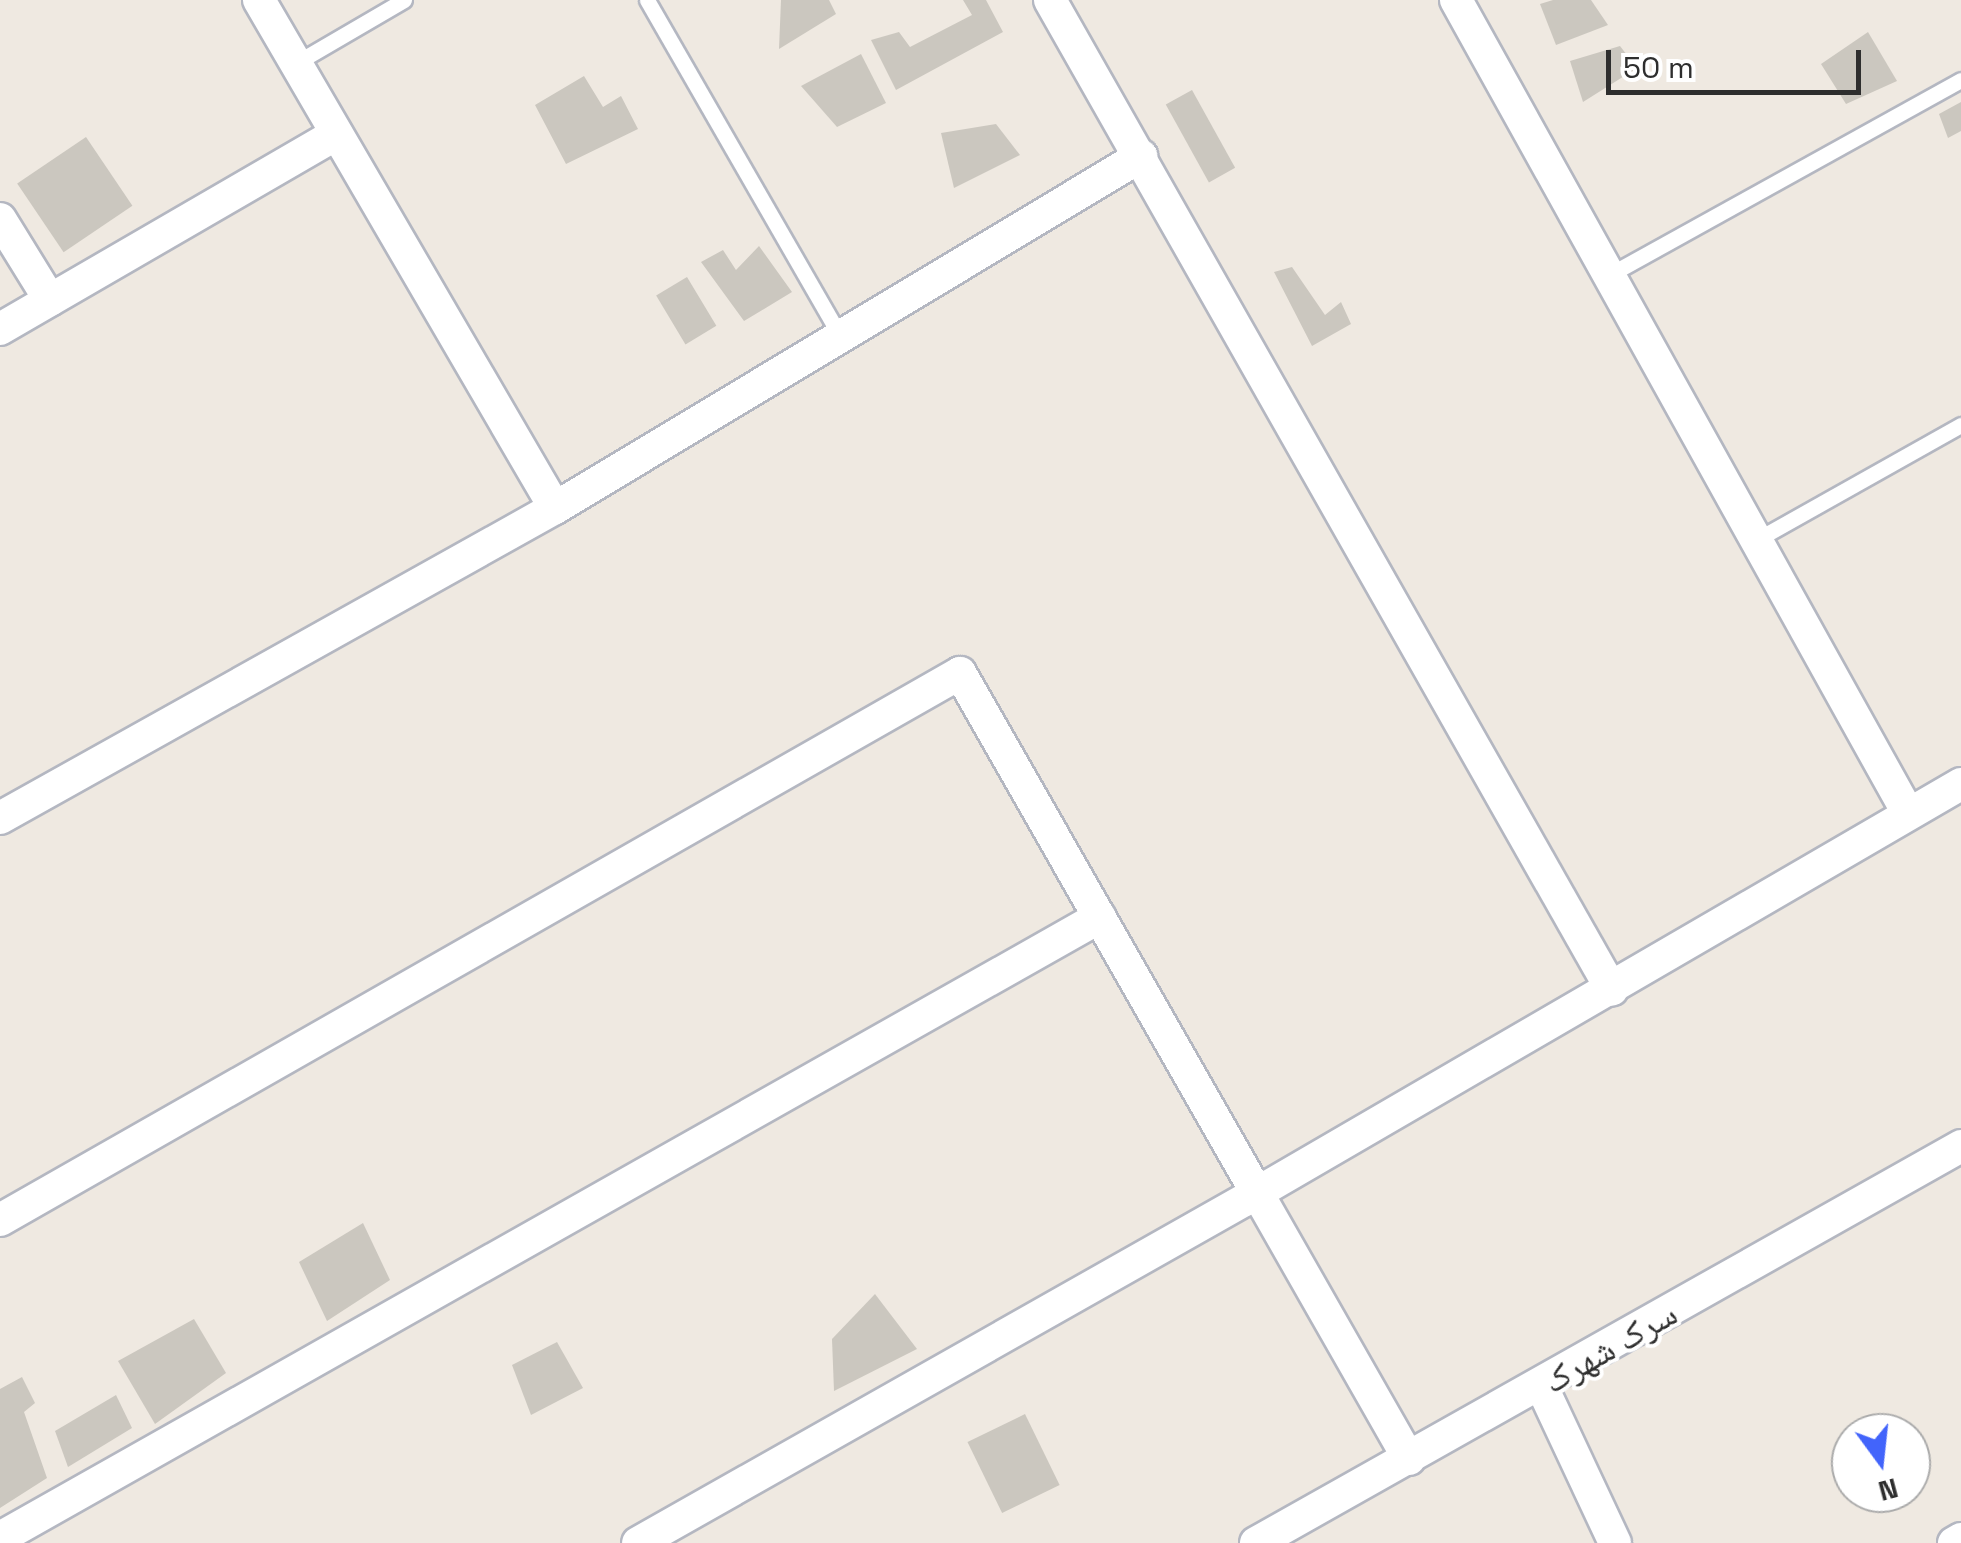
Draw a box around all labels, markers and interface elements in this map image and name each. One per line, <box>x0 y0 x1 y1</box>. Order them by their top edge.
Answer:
scale bar <box>1611 30 1866 92</box>
text: 50 m <box>1623 48 1694 87</box>
street label: سرک شهرک <box>1536 1292 1684 1402</box>
north arrow <box>1831 1413 1931 1513</box>
text: N <box>1875 1470 1902 1510</box>

